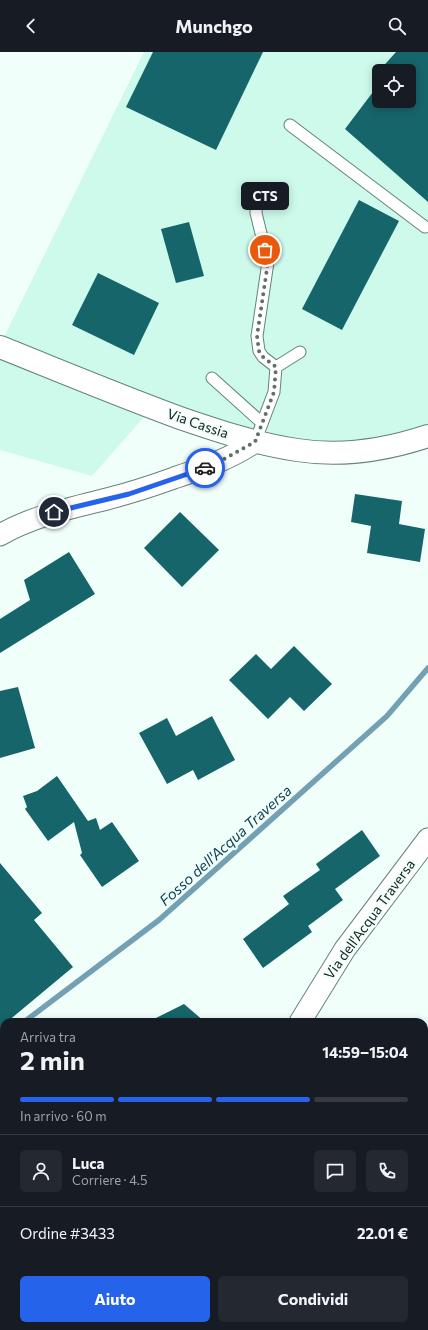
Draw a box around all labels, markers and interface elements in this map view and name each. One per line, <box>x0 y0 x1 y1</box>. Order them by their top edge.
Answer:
icon: back <box>20 15 42 37</box>
text: Munchgo <box>175 15 253 37</box>
icon: search <box>386 15 408 37</box>
map controls <box>372 64 416 108</box>
button: locate <box>372 64 416 108</box>
callout: CTS <box>241 182 289 210</box>
text: CTS <box>252 188 278 204</box>
pin <box>248 233 282 267</box>
icon: bag <box>254 239 276 261</box>
street label: Via Cassia <box>165 405 231 441</box>
courier <box>185 448 225 488</box>
icon: car <box>194 457 216 479</box>
pin <box>37 495 71 529</box>
icon: home <box>43 501 65 523</box>
water label: Fosso dell'Acqua Traversa <box>155 781 295 909</box>
street label: Via dell'Acqua Traversa <box>320 856 418 982</box>
text: Arriva tra <box>20 1029 76 1045</box>
text: 14:59–15:04 <box>322 1043 408 1061</box>
text: 2 min <box>20 1044 85 1075</box>
text: In arrivo · 60 m <box>20 1108 107 1124</box>
button: person <box>20 1150 62 1192</box>
button: chat <box>314 1150 356 1192</box>
button: phone <box>366 1150 408 1192</box>
text: Luca <box>72 1154 104 1172</box>
text: Corriere · 4.5 <box>72 1172 147 1188</box>
text: Ordine #3433 <box>20 1224 115 1242</box>
text: 22.01 € <box>357 1224 408 1242</box>
button: Aiuto <box>20 1276 210 1322</box>
button: Condividi <box>218 1276 408 1322</box>

